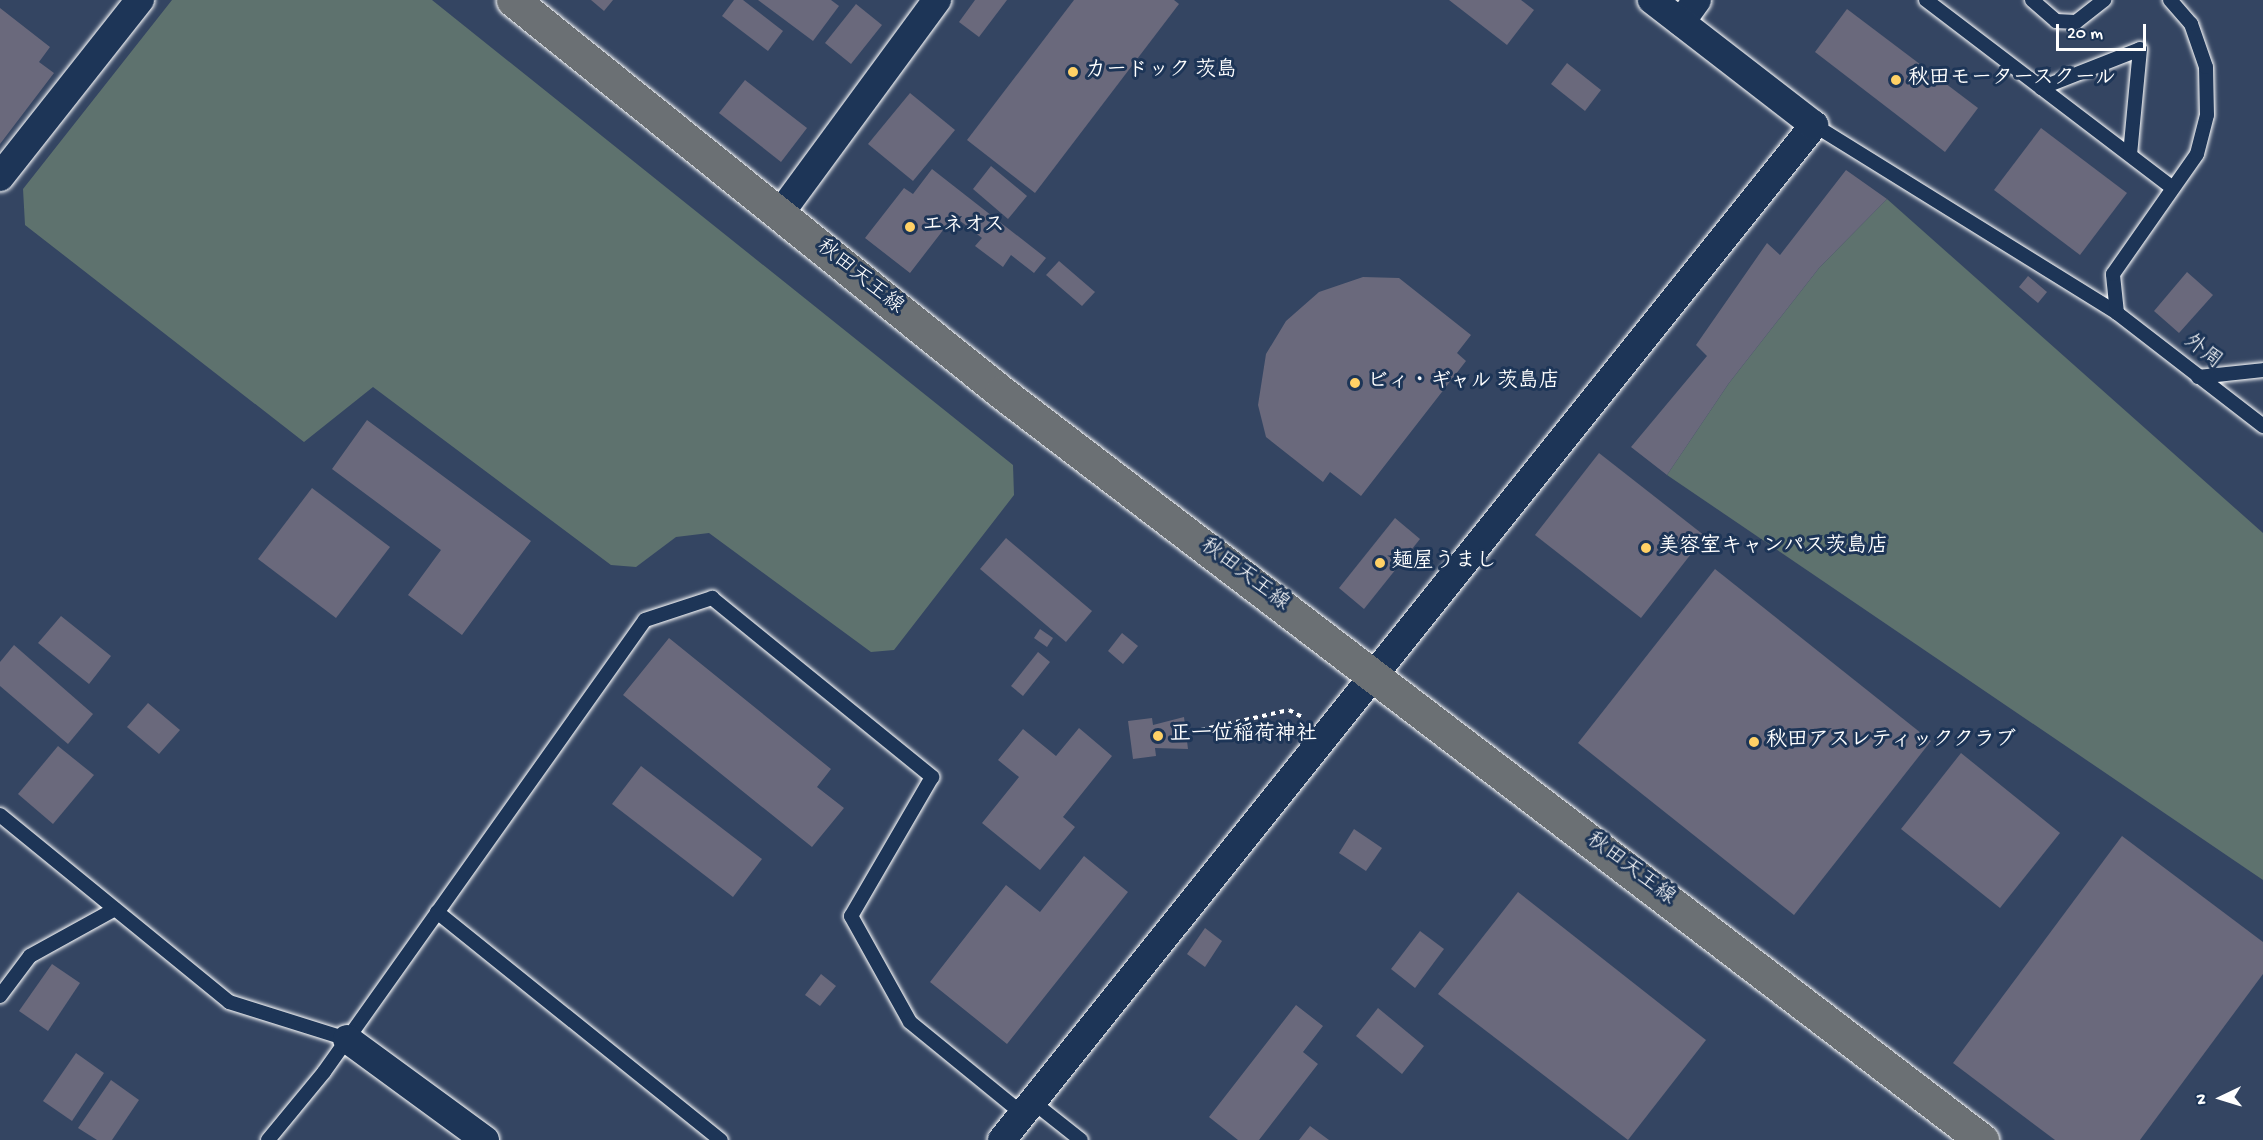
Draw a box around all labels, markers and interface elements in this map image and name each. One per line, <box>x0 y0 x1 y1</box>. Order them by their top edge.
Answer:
scale bar <box>2059 12 2149 50</box>
text: 20 m <box>2067 24 2103 45</box>
place label: カードック 茨島 <box>1085 59 1237 85</box>
marker: カードック 茨島 <box>1066 65 1080 79</box>
place label: 秋田モータースクール <box>1908 67 2118 93</box>
marker: 秋田モータースクール <box>1889 73 1903 87</box>
place label: エネオス <box>922 214 1006 240</box>
marker: エネオス <box>903 220 917 234</box>
street label: 秋田天王線 <box>810 235 908 321</box>
street label: 外周 <box>2178 330 2226 376</box>
place label: ビィ・ギャル 茨島店 <box>1367 370 1561 396</box>
marker: ビィ・ギャル 茨島店 <box>1348 376 1362 390</box>
street label: 秋田天王線 <box>1194 534 1294 618</box>
place label: 美容室キャンパス茨島店 <box>1658 535 1889 561</box>
marker: 美容室キャンパス茨島店 <box>1639 541 1653 555</box>
place label: 麺屋うまし <box>1392 550 1497 576</box>
marker: 麺屋うまし <box>1373 556 1387 570</box>
place label: 正一位稲荷神社 <box>1170 723 1317 749</box>
marker: 正一位稲荷神社 <box>1151 729 1165 743</box>
place label: 秋田アスレティッククラブ <box>1766 729 2018 755</box>
marker: 秋田アスレティッククラブ <box>1747 735 1761 749</box>
street label: 秋田天王線 <box>1580 828 1680 912</box>
north arrow <box>2191 1068 2251 1128</box>
text: N <box>2193 1093 2212 1105</box>

